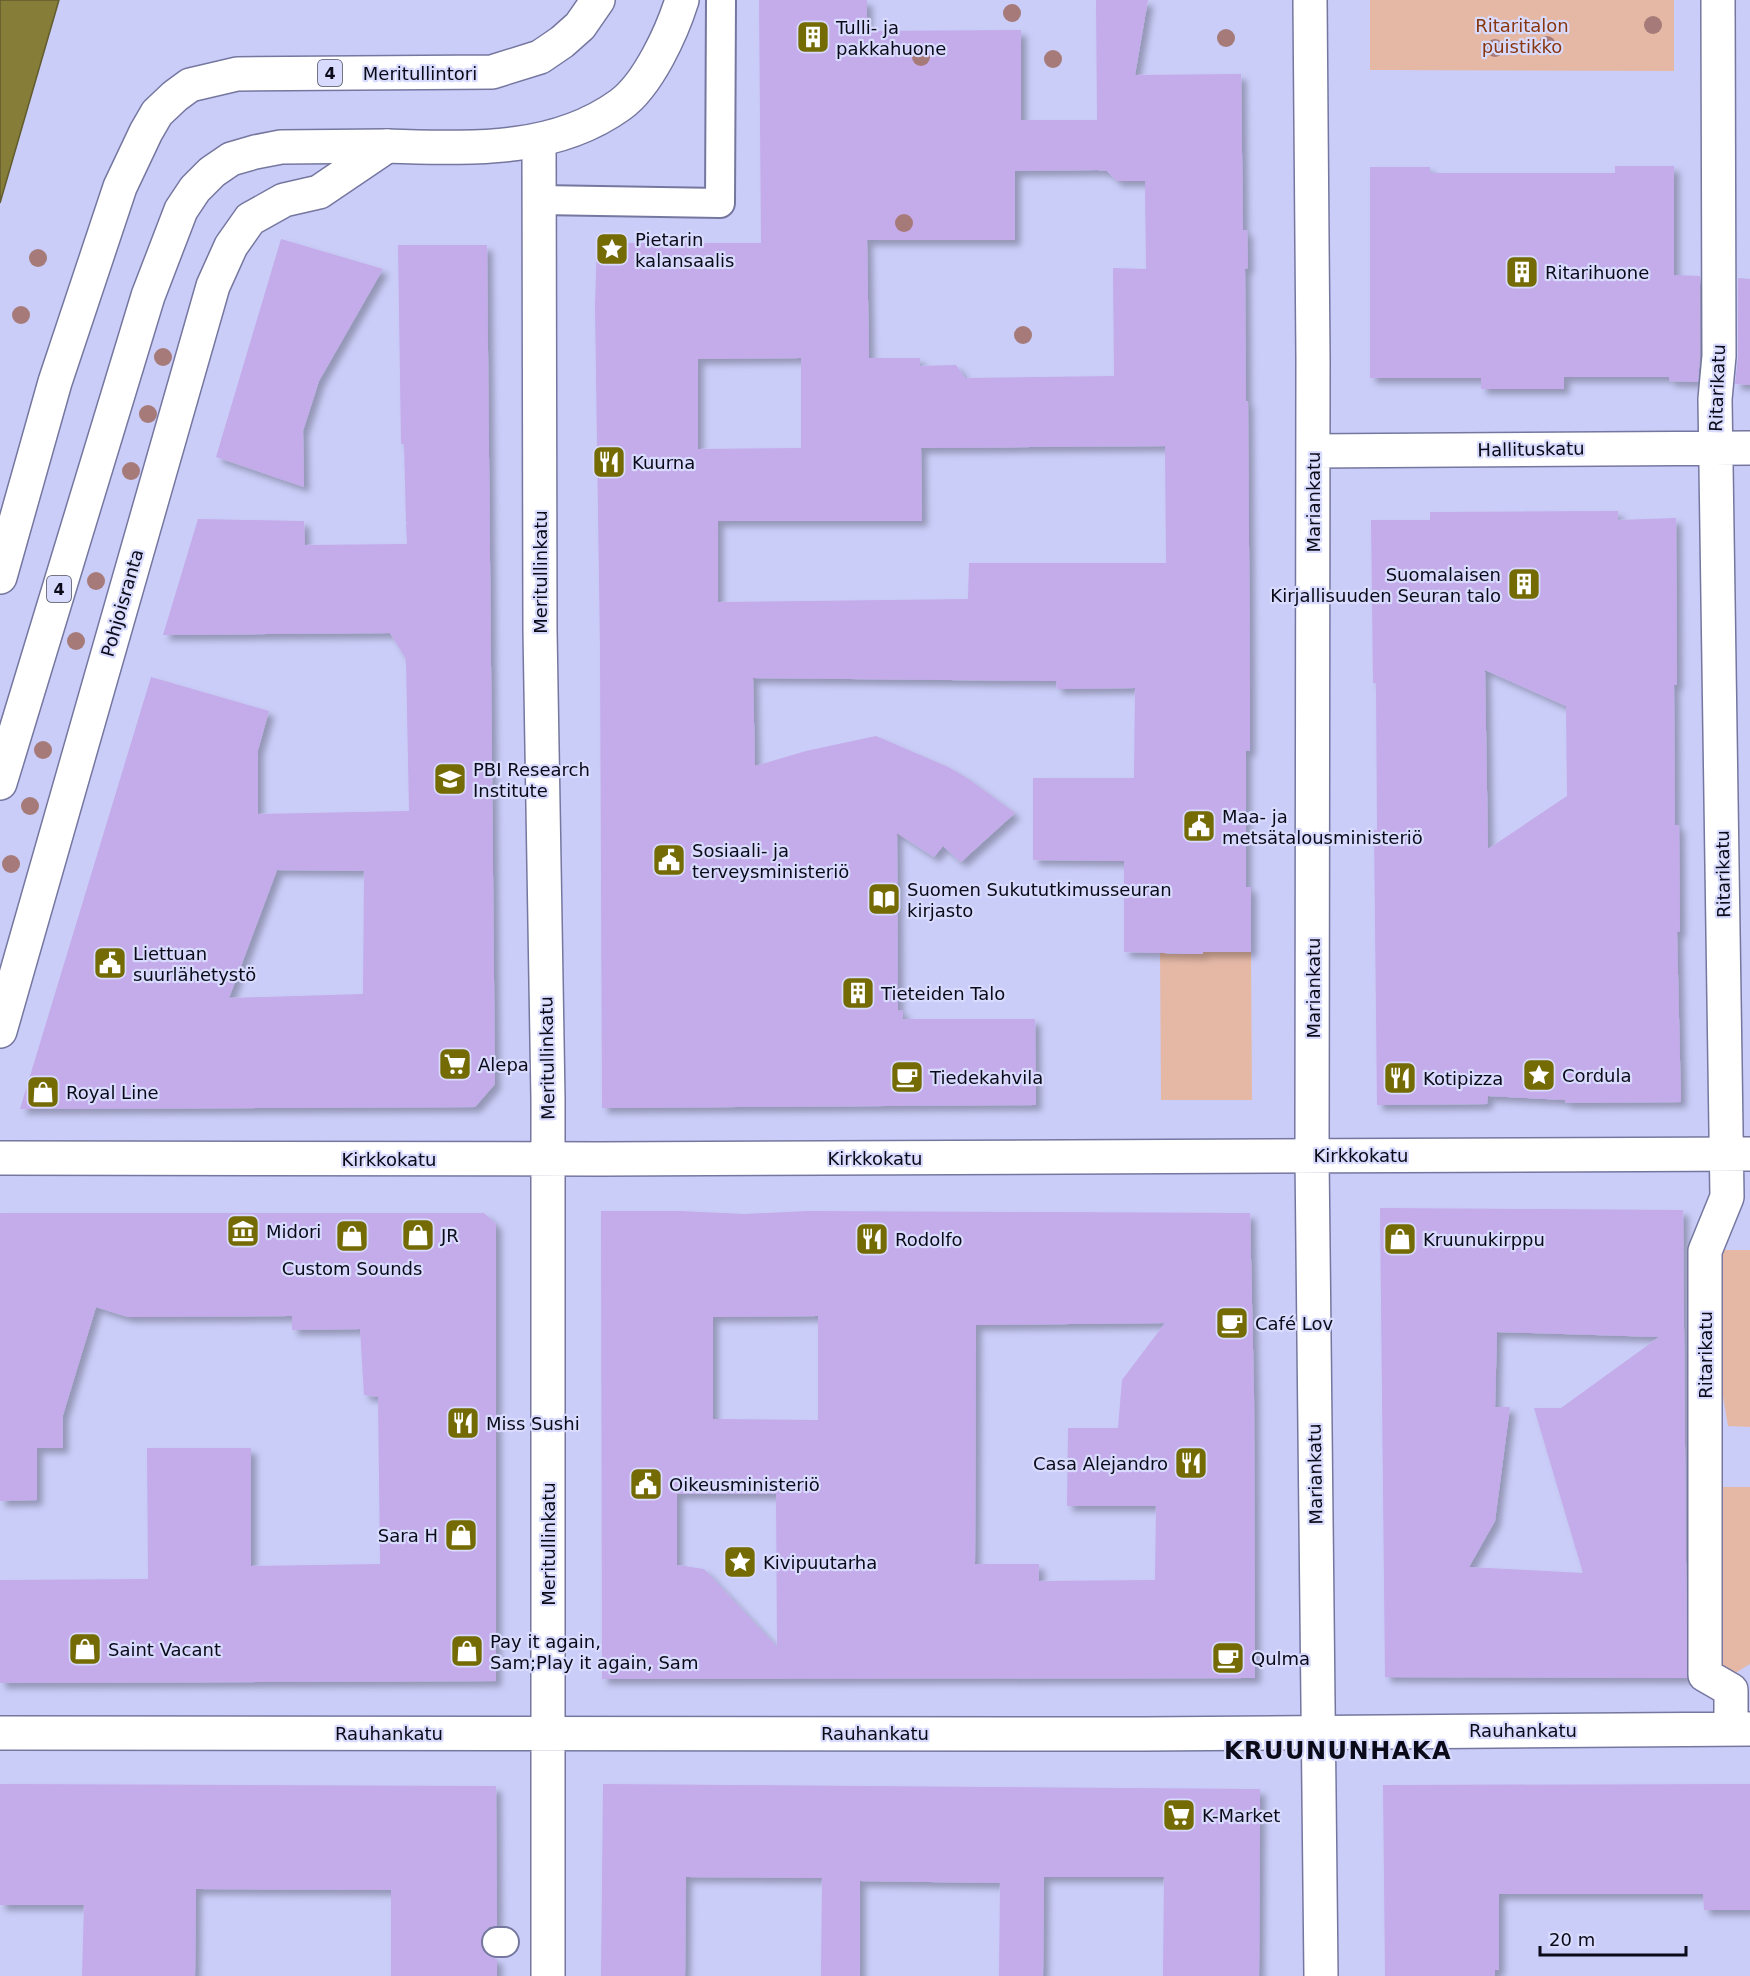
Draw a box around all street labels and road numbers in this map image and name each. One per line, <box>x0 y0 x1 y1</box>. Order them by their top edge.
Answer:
road number: 4 <box>318 60 342 86</box>
street label: Meritullintori <box>363 63 477 84</box>
street label: Ritarikatu <box>1705 344 1729 432</box>
street label: Hallituskatu <box>1477 438 1585 460</box>
street label: Mariankatu <box>1303 451 1324 553</box>
street label: Meritullinkatu <box>530 510 551 634</box>
street label: Pohjoisranta <box>97 547 147 659</box>
road number: 4 <box>47 576 71 602</box>
street label: Ritarikatu <box>1712 830 1734 918</box>
street label: Mariankatu <box>1303 937 1324 1039</box>
street label: Meritullinkatu <box>535 996 559 1120</box>
street label: Kirkkokatu <box>1313 1145 1409 1166</box>
street label: Kirkkokatu <box>827 1148 923 1169</box>
street label: Kirkkokatu <box>341 1149 437 1170</box>
street label: Ritarikatu <box>1695 1311 1716 1399</box>
street label: Mariankatu <box>1304 1423 1326 1525</box>
street label: Meritullinkatu <box>538 1482 559 1606</box>
street label: Rauhankatu <box>1469 1720 1577 1741</box>
street label: Rauhankatu <box>335 1723 443 1744</box>
street label: Rauhankatu <box>821 1723 929 1744</box>

